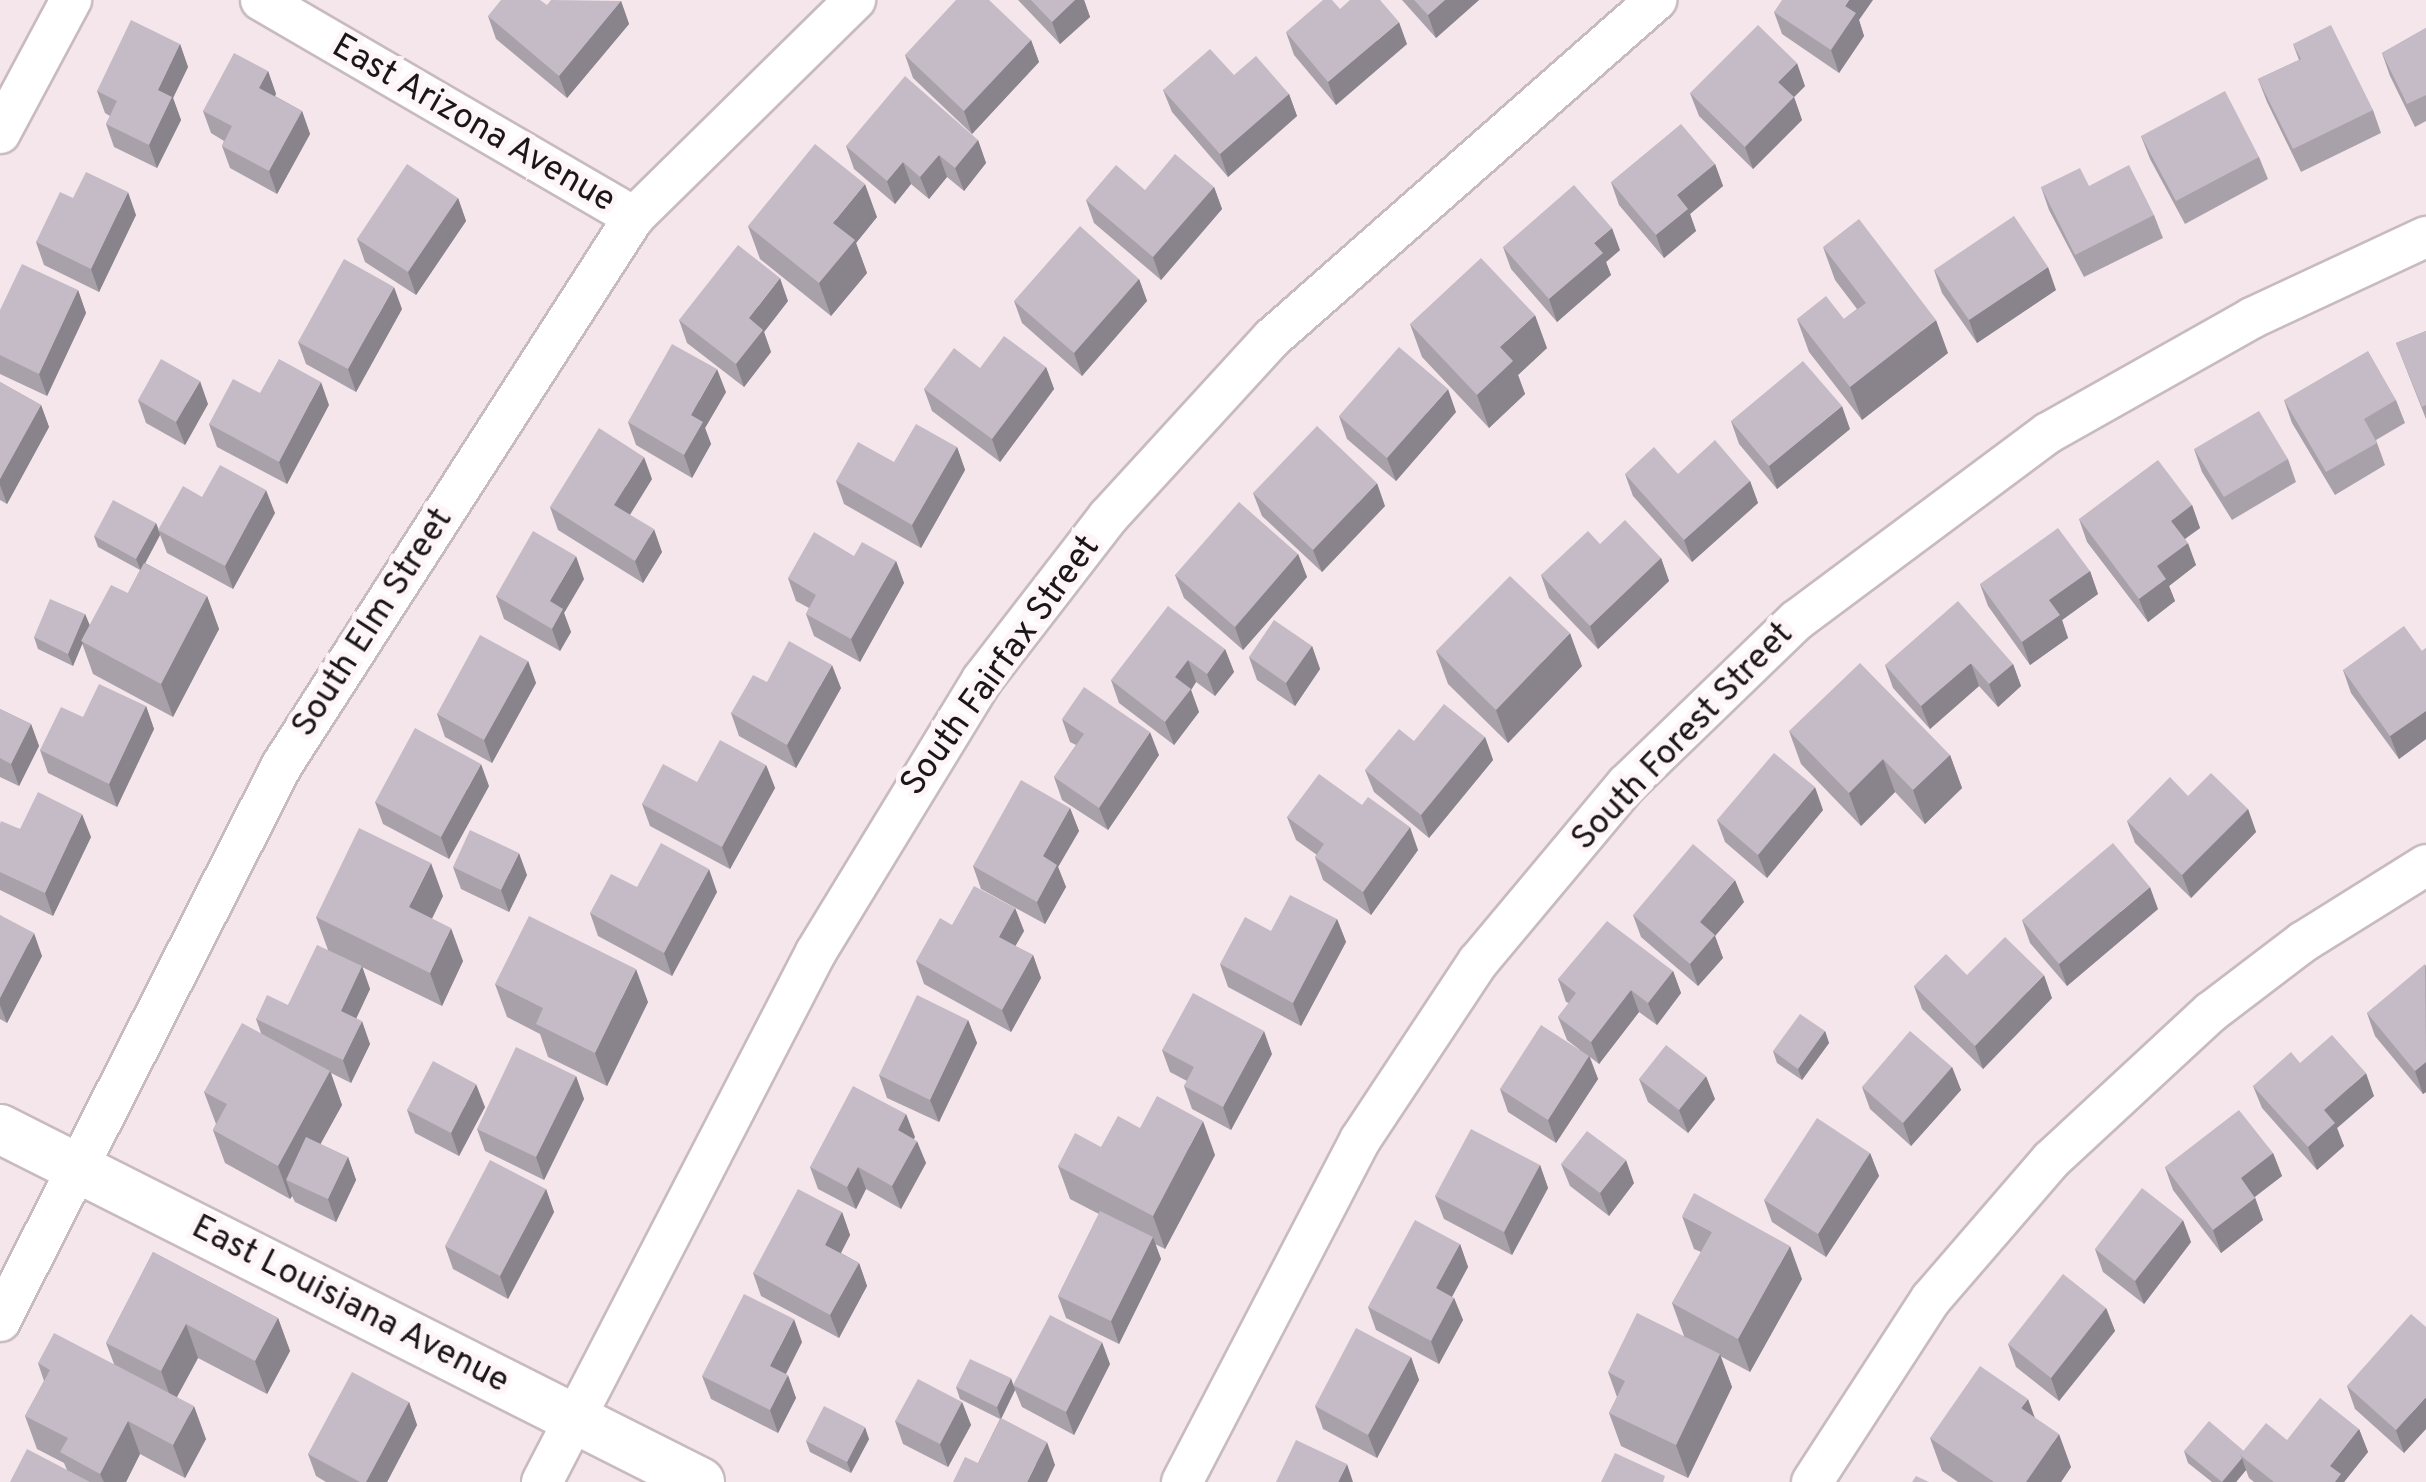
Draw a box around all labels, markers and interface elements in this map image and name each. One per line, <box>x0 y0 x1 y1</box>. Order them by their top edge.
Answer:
street label: East Arizona Avenue <box>323 25 623 223</box>
street label: South Elm Street <box>283 501 463 745</box>
street label: South Fairfax Street <box>893 528 1109 804</box>
street label: South Forest Street <box>1563 614 1803 860</box>
street label: East Louisiana Avenue <box>184 1206 516 1404</box>

